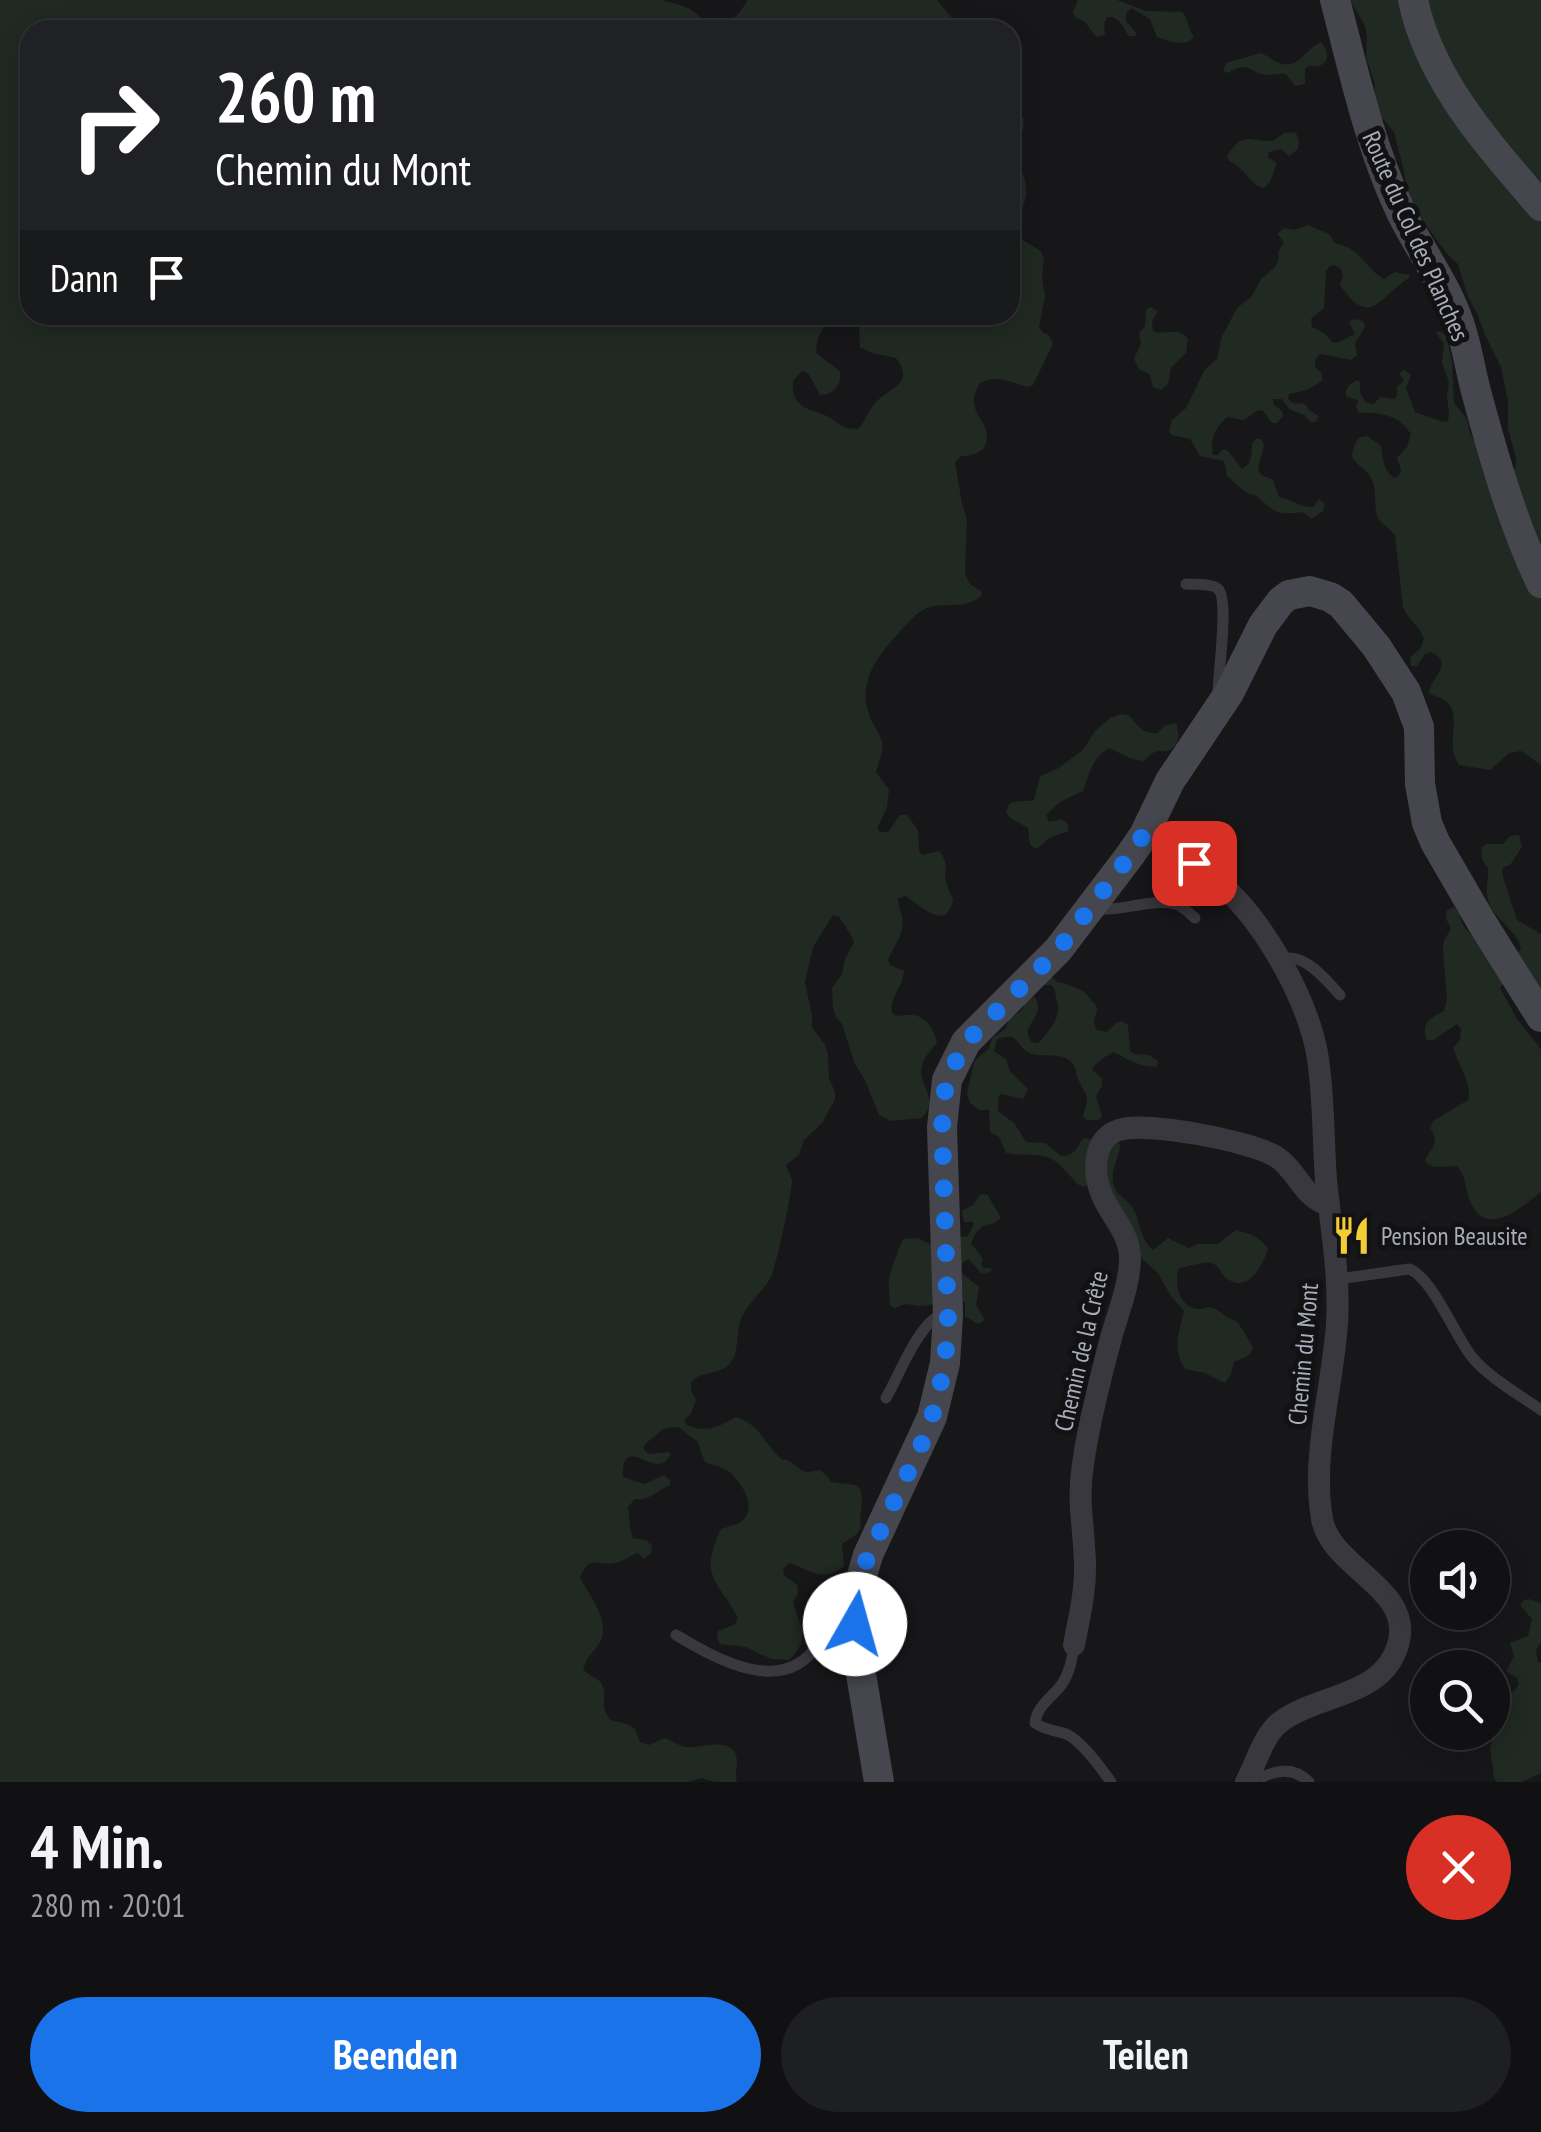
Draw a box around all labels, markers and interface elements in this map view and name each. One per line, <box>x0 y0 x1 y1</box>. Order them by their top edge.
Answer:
text: 260 m <box>215 51 376 141</box>
icon: right <box>50 60 180 190</box>
street label: Route du Col des Planches <box>1355 126 1477 346</box>
text: Chemin du Mont <box>215 139 471 197</box>
icon: arrive <box>139 250 194 305</box>
text: Dann <box>50 253 119 302</box>
pin <box>1152 821 1237 906</box>
icon: arrive <box>1167 836 1222 891</box>
restaurant icon: Pension Beausite <box>1330 1215 1372 1257</box>
place label: Pension Beausite <box>1381 1220 1528 1252</box>
street label: Chemin de la Crête <box>1047 1268 1115 1434</box>
street label: Chemin du Mont <box>1281 1282 1325 1426</box>
map controls <box>1410 1530 1510 1750</box>
button: sound <box>1410 1530 1510 1630</box>
position arrow <box>803 1572 907 1676</box>
button: search <box>1410 1650 1510 1750</box>
text: 4 Min. <box>30 1807 164 1885</box>
button: close <box>1406 1815 1511 1920</box>
text: 280 m · 20:01 <box>30 1884 185 1926</box>
button: Beenden <box>30 1997 761 2112</box>
button: Teilen <box>781 1997 1511 2112</box>

